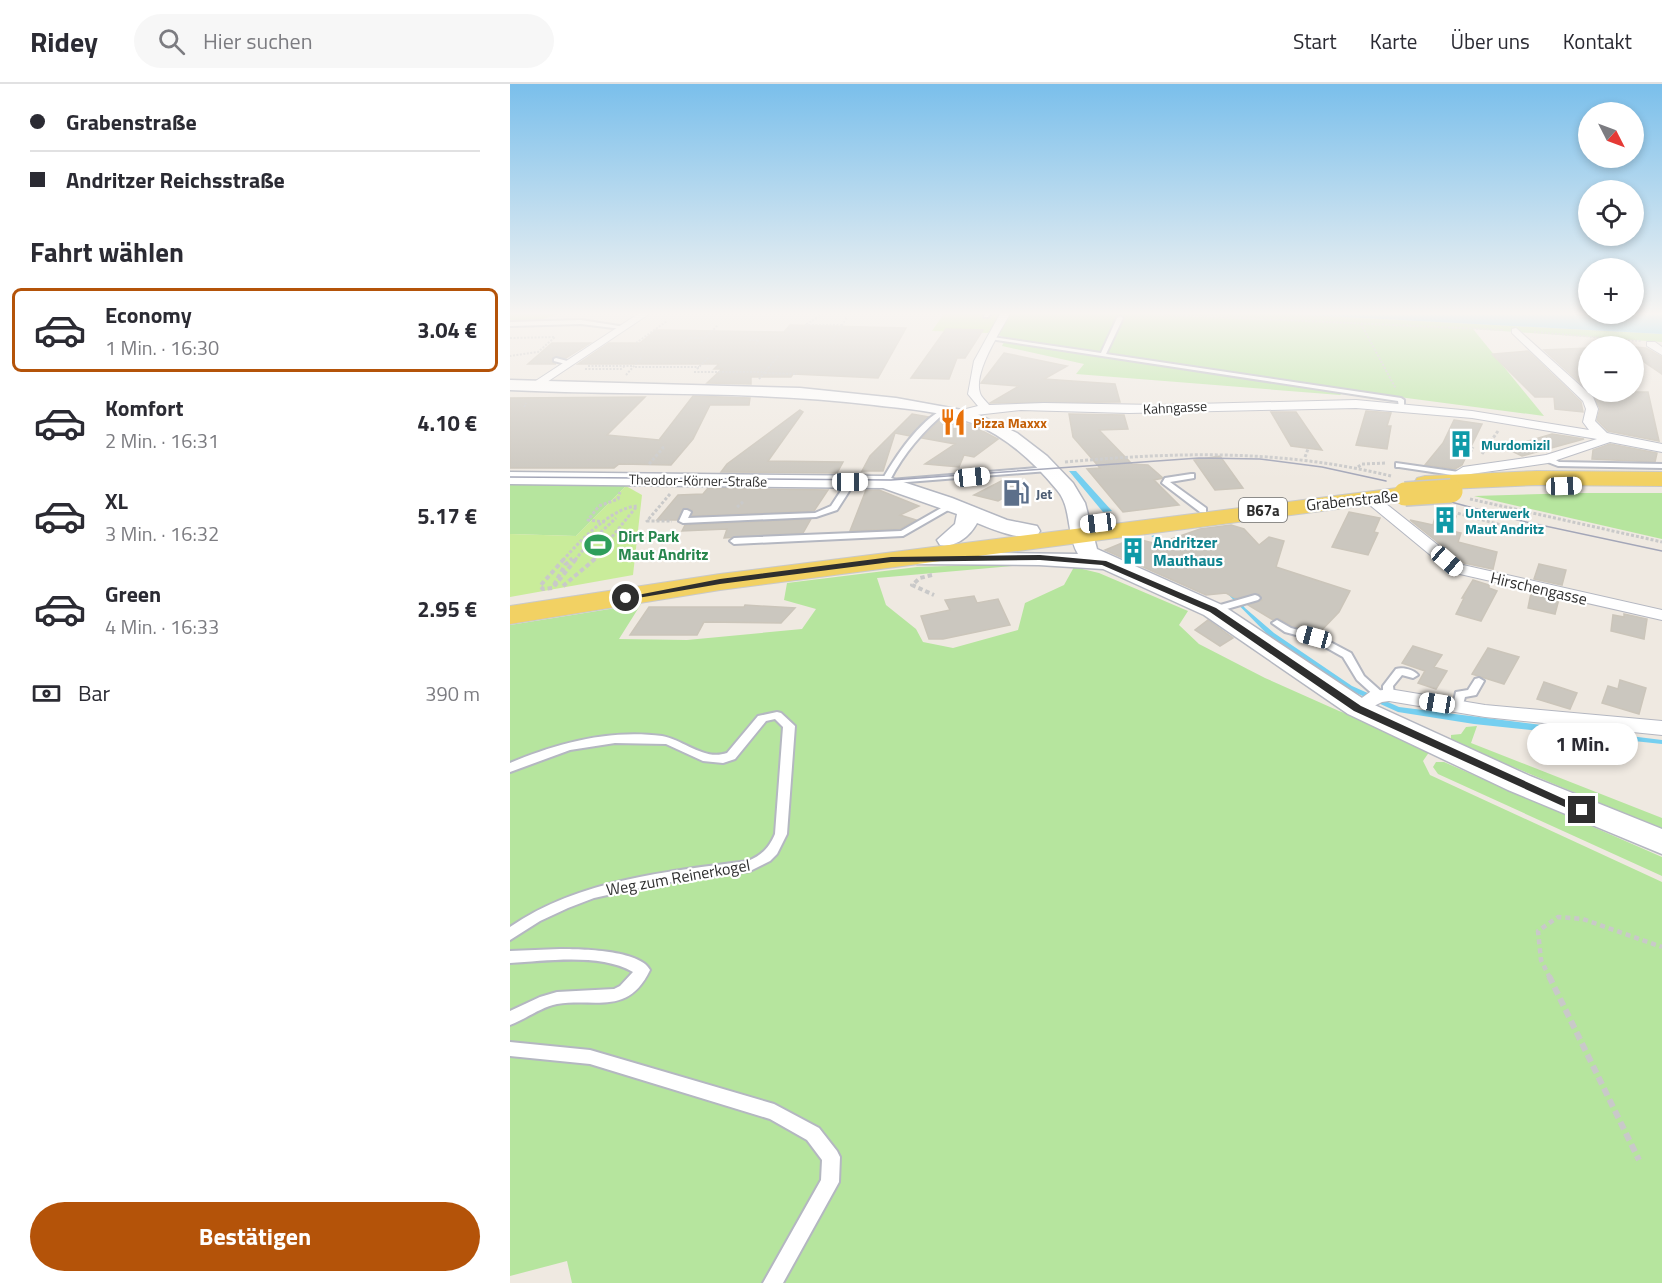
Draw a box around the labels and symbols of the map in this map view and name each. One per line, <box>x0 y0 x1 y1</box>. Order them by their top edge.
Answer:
north arrow <box>1578 102 1644 168</box>
street label: Kahngasse <box>1142 395 1208 419</box>
restaurant icon: Pizza Maxxx <box>938 407 968 437</box>
place label: Pizza Maxxx <box>973 412 1047 433</box>
building icon: Murdomizil <box>1446 429 1476 459</box>
place label: Murdomizil <box>1481 434 1550 455</box>
car <box>953 466 991 488</box>
street label: Theodor-Körner-Straße <box>629 468 767 492</box>
car <box>832 473 868 491</box>
car <box>1546 476 1582 496</box>
fuel station icon: Jet <box>1001 478 1031 508</box>
place label: Jet <box>1036 483 1052 504</box>
street label: Grabenstraße <box>1305 483 1399 517</box>
road number: B67a <box>1239 498 1287 522</box>
place label: Unterwerk Maut Andritz <box>1465 502 1544 539</box>
building icon: Unterwerk Maut Andritz <box>1430 505 1460 535</box>
car <box>1079 512 1117 534</box>
place label: Dirt Park Maut Andritz <box>618 524 709 566</box>
sports icon: Dirt Park Maut Andritz <box>583 530 613 560</box>
place label: Andritzer Mauthaus <box>1153 530 1223 572</box>
building icon: Andritzer Mauthaus <box>1118 536 1148 566</box>
car <box>1428 542 1466 580</box>
street label: Hirschengasse <box>1488 565 1590 611</box>
route start <box>612 584 639 611</box>
car <box>1294 624 1334 650</box>
car <box>1418 691 1456 715</box>
callout: 1 Min. <box>1526 723 1638 765</box>
route end <box>1568 796 1595 823</box>
street label: Weg zum Reinerkogel <box>604 853 752 901</box>

